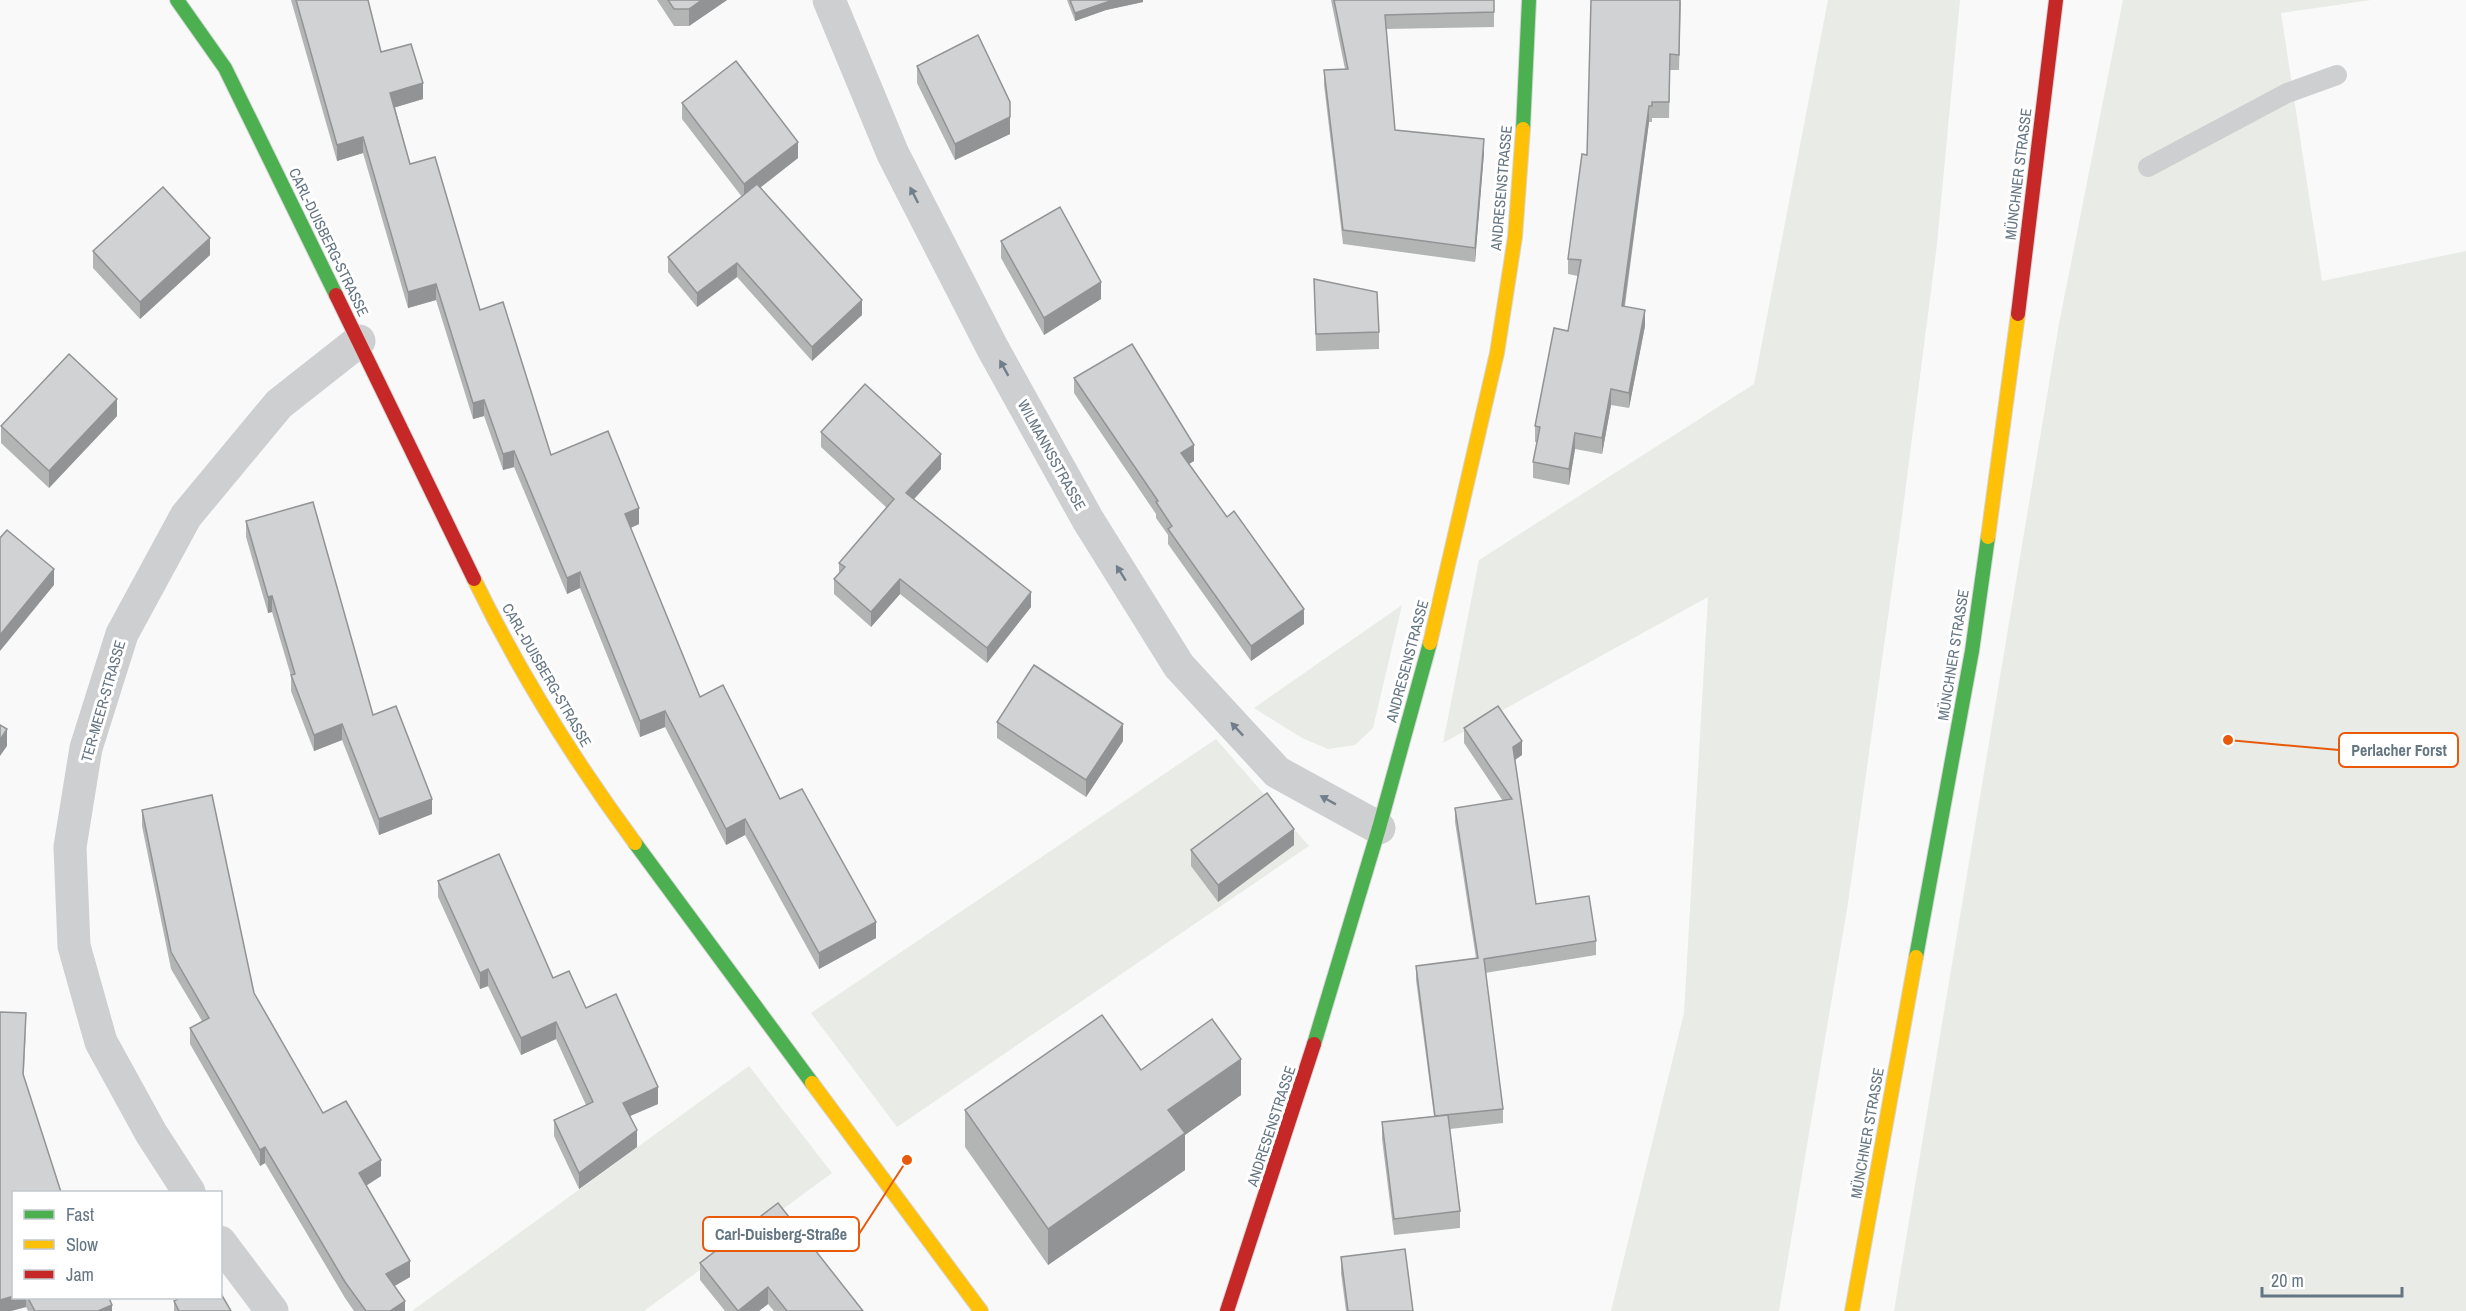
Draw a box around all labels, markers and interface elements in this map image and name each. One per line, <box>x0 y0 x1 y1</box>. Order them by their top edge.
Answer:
street label: MÜNCHNER STRASSE <box>1999 107 2037 241</box>
street label: ANDRESENSTRASSE <box>1485 124 1517 253</box>
street label: CARL-DUISBERG-STRASSE <box>284 164 374 320</box>
one-way arrow <box>909 186 919 204</box>
one-way arrow <box>999 359 1009 376</box>
street label: WILMANNSSTRASSE <box>1013 396 1091 514</box>
one-way arrow <box>1116 565 1127 582</box>
street label: MÜNCHNER STRASSE <box>1932 588 1974 722</box>
street label: ANDRESENSTRASSE <box>1380 598 1433 725</box>
street label: CARL-DUISBERG-STRASSE <box>497 599 597 751</box>
street label: TER-MEER-STRASSE <box>76 638 130 764</box>
one-way arrow <box>1231 722 1245 736</box>
callout: Perlacher Forst <box>2339 733 2458 767</box>
text: Perlacher Forst <box>2351 739 2447 761</box>
one-way arrow <box>1319 795 1336 805</box>
street label: ANDRESENSTRASSE <box>1241 1063 1300 1190</box>
street label: MÜNCHNER STRASSE <box>1845 1066 1889 1200</box>
legend <box>12 1191 222 1299</box>
text: Fast <box>66 1202 94 1227</box>
callout: Carl-Duisberg-Straße <box>703 1217 859 1251</box>
text: Carl-Duisberg-Straße <box>715 1223 847 1245</box>
text: Slow <box>66 1232 98 1257</box>
scale bar <box>2262 1260 2402 1298</box>
text: Jam <box>66 1262 94 1287</box>
text: 20 m <box>2271 1268 2304 1293</box>

